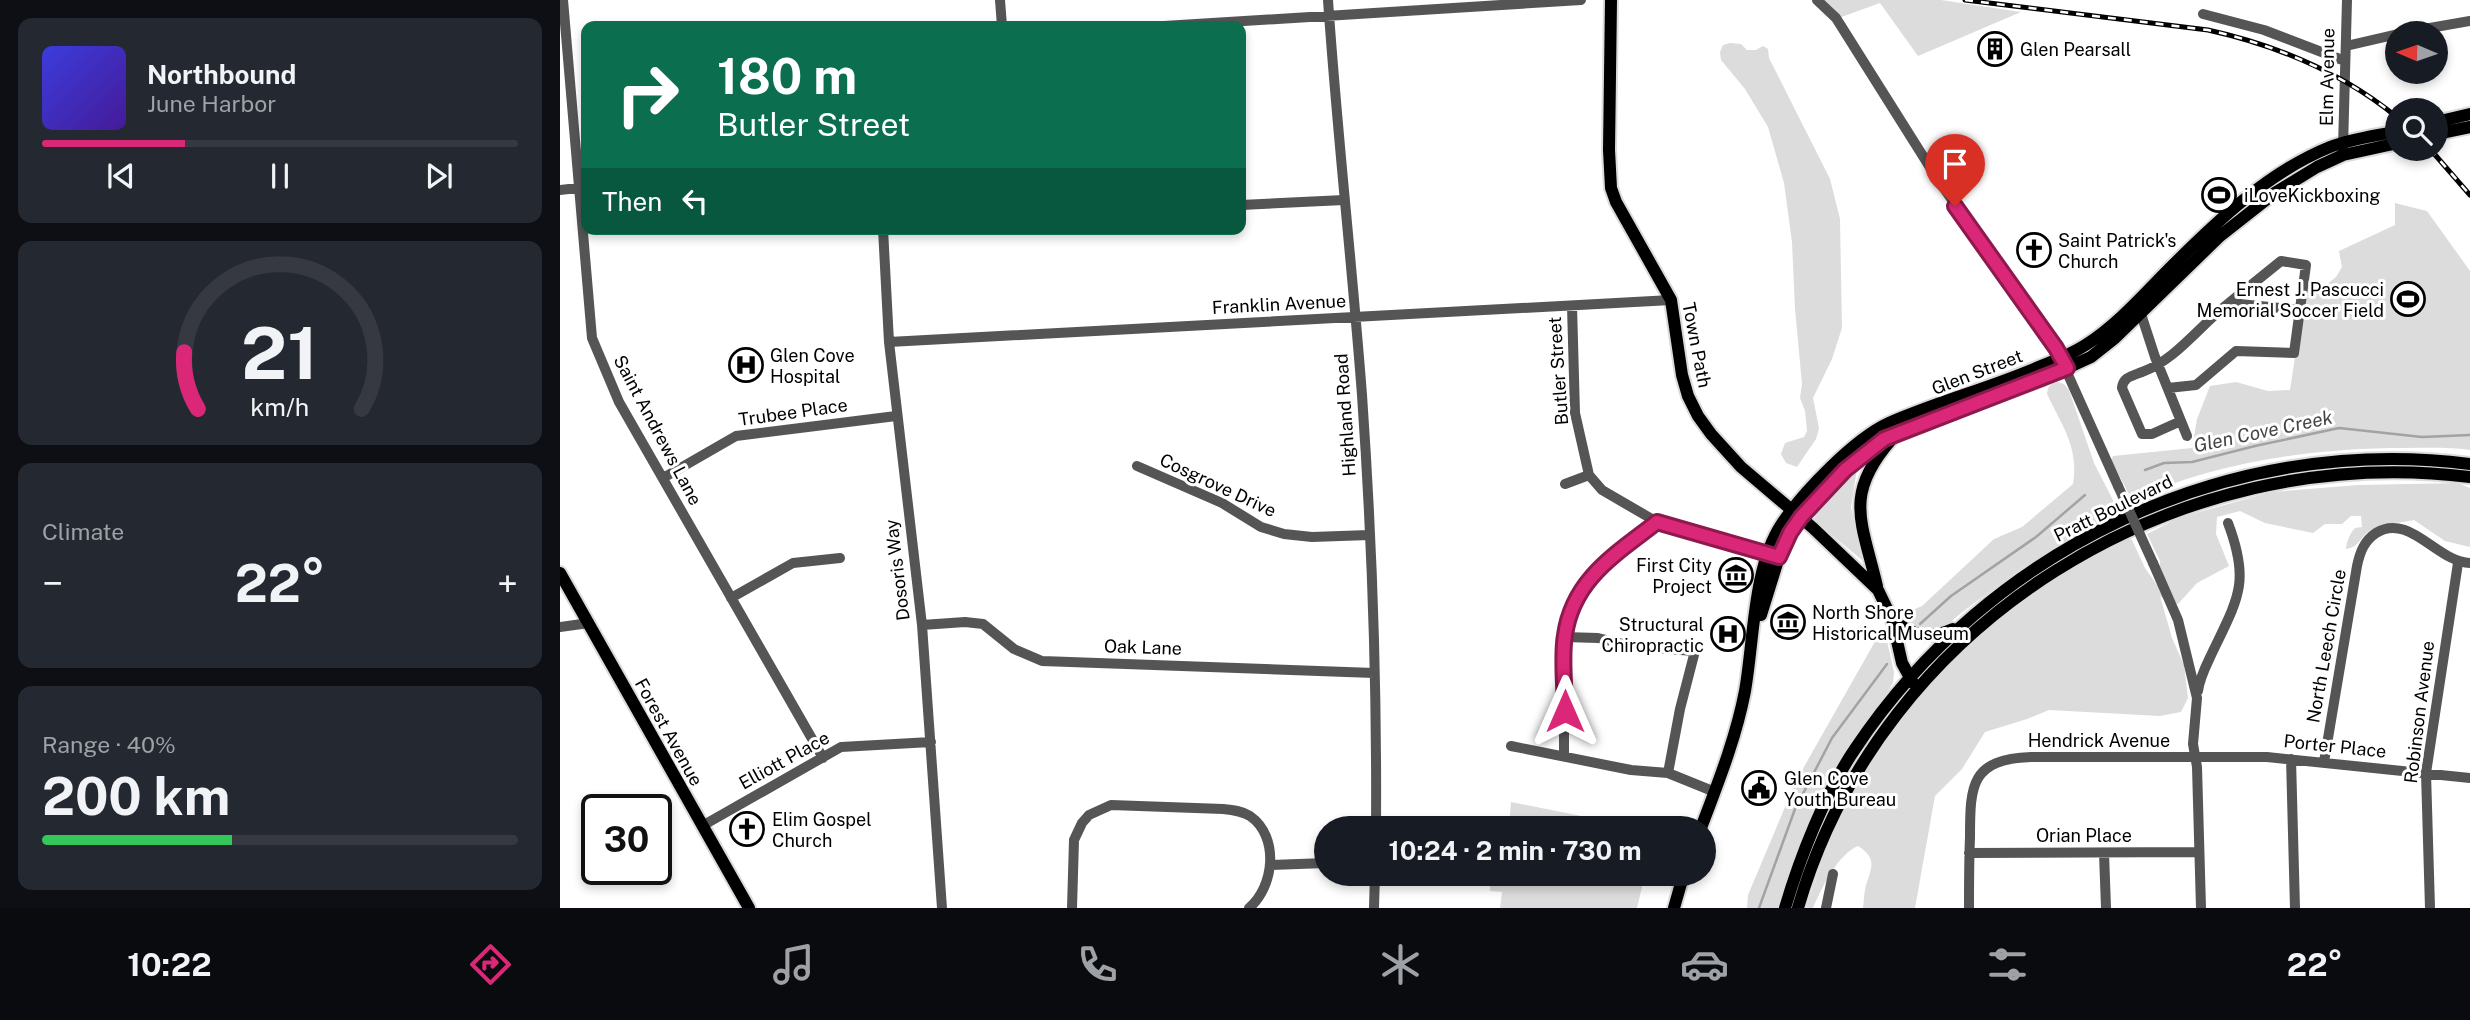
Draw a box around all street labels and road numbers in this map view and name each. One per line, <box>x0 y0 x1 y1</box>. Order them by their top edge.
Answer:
street label: Elm Avenue <box>2316 28 2338 126</box>
street label: Franklin Avenue <box>1211 290 1347 318</box>
street label: Town Path <box>1678 301 1716 389</box>
street label: Butler Street <box>1544 316 1572 426</box>
street label: Glen Street <box>1929 345 2025 399</box>
street label: Saint Andrews Lane <box>610 351 706 509</box>
street label: Highland Road <box>1330 353 1360 477</box>
street label: Trubee Place <box>737 394 849 430</box>
street label: Cosgrove Drive <box>1156 449 1280 521</box>
street label: Pratt Boulevard <box>2050 470 2176 546</box>
street label: Dosoris Way <box>880 518 914 622</box>
street label: North Leech Circle <box>2302 567 2350 725</box>
street label: Oak Lane <box>1104 635 1182 659</box>
street label: Robinson Avenue <box>2400 639 2438 785</box>
street label: Forest Avenue <box>631 675 707 789</box>
street label: Elliott Place <box>735 727 833 793</box>
street label: Hendrick Avenue <box>2028 730 2170 751</box>
street label: Porter Place <box>2283 730 2387 762</box>
street label: Orian Place <box>2036 825 2132 846</box>

